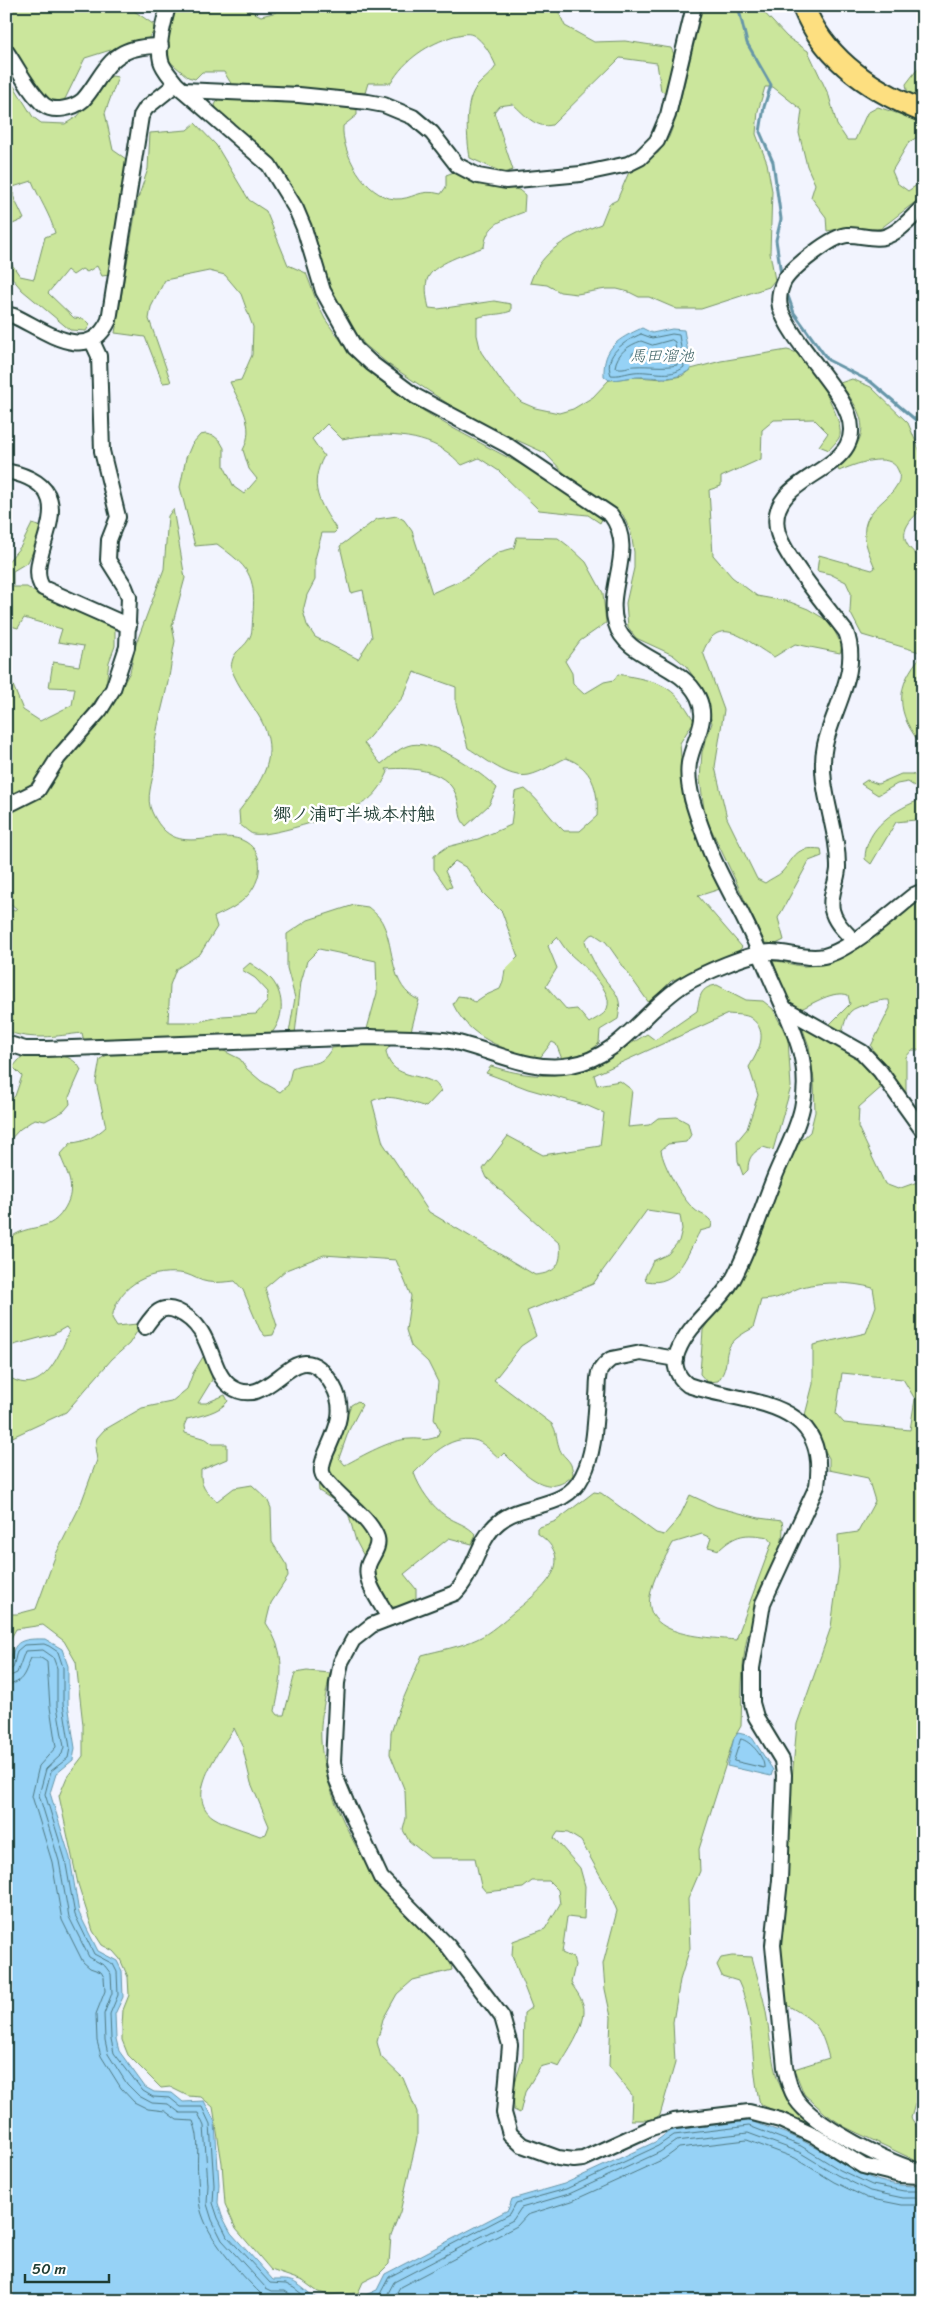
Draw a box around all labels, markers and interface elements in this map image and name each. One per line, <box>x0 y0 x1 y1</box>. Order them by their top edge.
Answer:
water label: 馬田溜池 <box>630 341 695 370</box>
district label: 郷ノ浦町半城本村触 <box>273 798 435 830</box>
scale bar <box>25 2252 109 2284</box>
text: 50 m <box>32 2256 67 2282</box>

